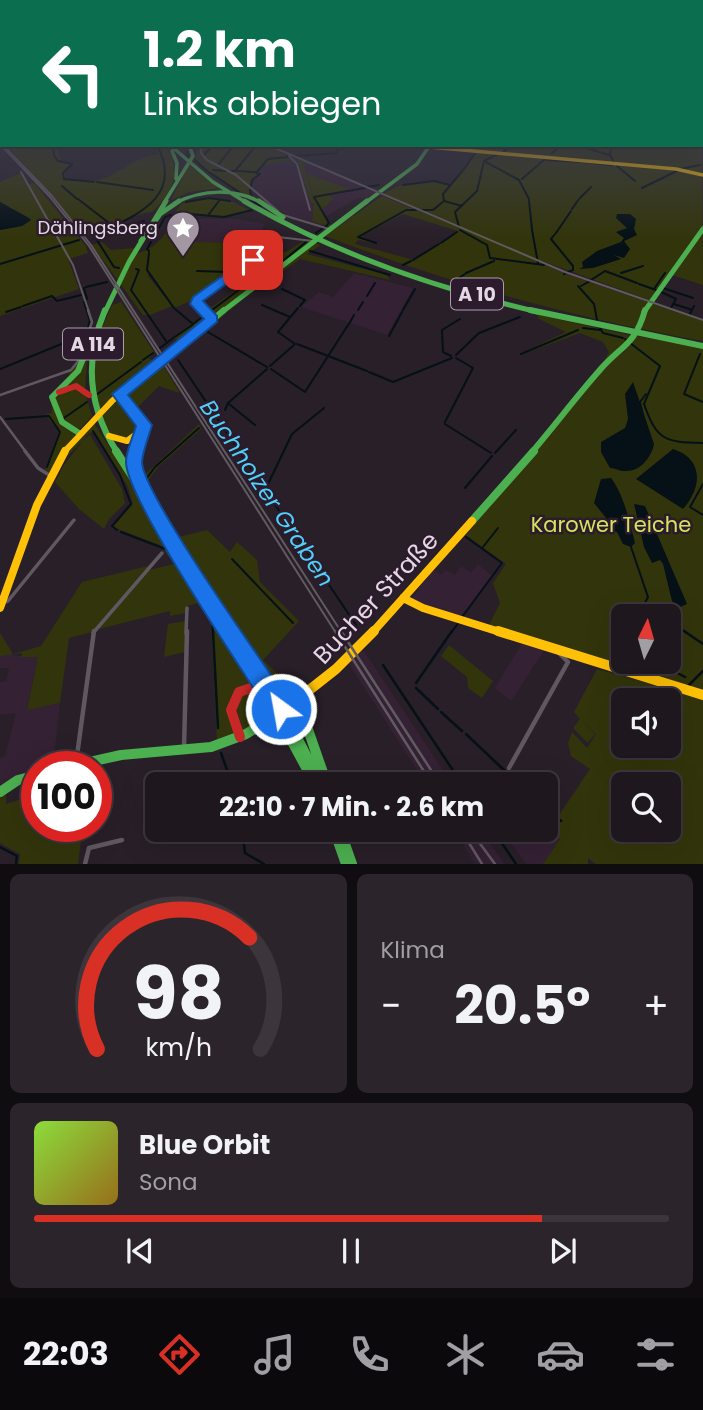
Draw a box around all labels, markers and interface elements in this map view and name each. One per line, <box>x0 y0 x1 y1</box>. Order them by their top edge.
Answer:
text: 1.2 km <box>143 16 296 84</box>
icon: left <box>28 28 119 119</box>
text: Links abbiegen <box>143 81 381 126</box>
place icon: Dählingsberg <box>164 209 202 258</box>
place label: Dählingsberg <box>37 215 158 240</box>
pin <box>223 230 283 290</box>
icon: arrive <box>234 241 272 279</box>
road number: A 10 <box>451 278 503 310</box>
road number: A 114 <box>63 328 123 360</box>
water label: Buchholzer Graben <box>192 393 342 593</box>
park label: Karower Teiche <box>531 510 691 539</box>
street label: Bucher Straße <box>306 524 445 671</box>
north arrow <box>611 604 681 674</box>
map controls <box>611 604 681 842</box>
position arrow <box>244 672 318 746</box>
button: sound <box>611 688 681 758</box>
speed limit sign: 100 <box>21 751 112 842</box>
button: search <box>611 772 681 842</box>
text: 22:10 · 7 Min. · 2.6 km <box>219 789 484 825</box>
text: Klima <box>381 934 445 966</box>
text: 98 <box>132 944 224 1045</box>
text: 20.5° <box>454 969 590 1042</box>
text: − <box>381 979 401 1032</box>
text: + <box>643 979 669 1032</box>
text: km/h <box>145 1030 212 1065</box>
text: Blue Orbit <box>139 1127 270 1163</box>
text: Sona <box>139 1166 198 1198</box>
icon: previous <box>121 1232 159 1270</box>
icon: pause <box>332 1232 370 1270</box>
icon: next <box>544 1232 582 1270</box>
icon: directions <box>155 1330 204 1379</box>
icon: music <box>250 1330 299 1379</box>
icon: phone <box>345 1330 394 1379</box>
icon: climate <box>441 1330 490 1379</box>
icon: car <box>536 1330 585 1379</box>
icon: filters <box>631 1330 680 1379</box>
text: 22:03 <box>23 1331 109 1376</box>

